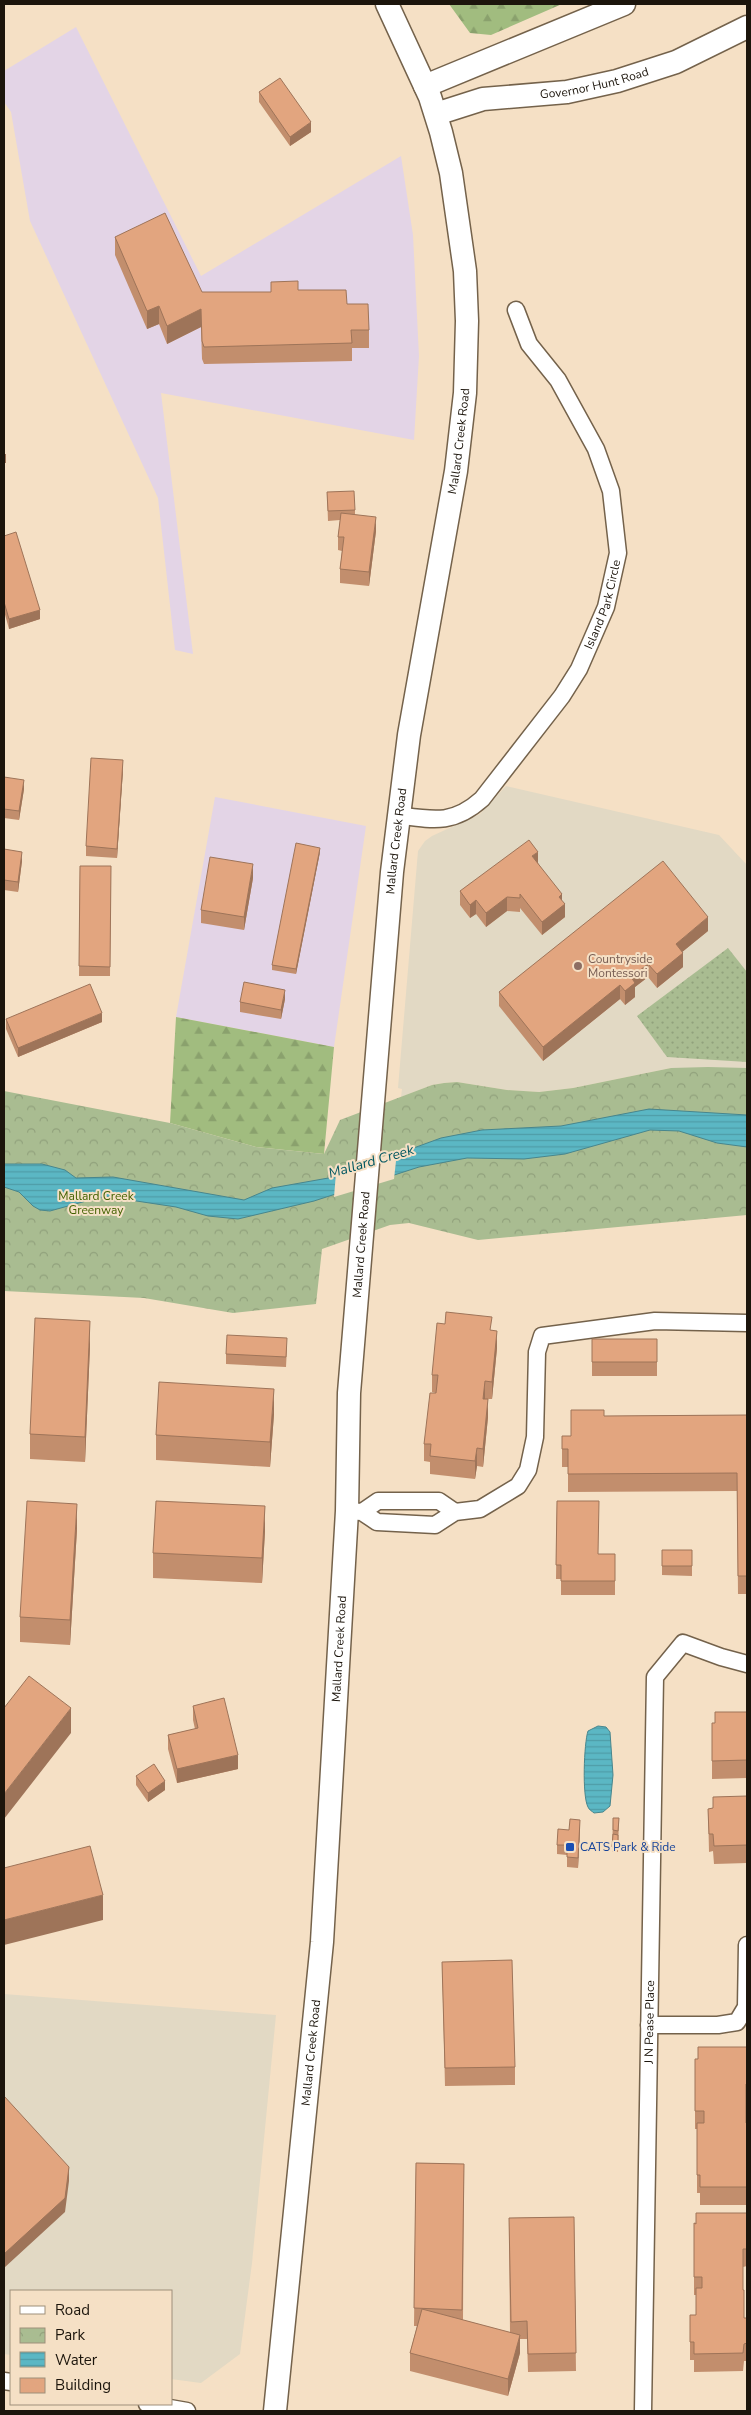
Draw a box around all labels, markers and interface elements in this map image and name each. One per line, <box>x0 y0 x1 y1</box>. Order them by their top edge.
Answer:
street label: Governor Hunt Road <box>539 63 651 102</box>
street label: Mallard Creek Road <box>444 388 473 495</box>
street label: Island Park Circle <box>581 558 624 652</box>
street label: Mallard Creek Road <box>382 787 410 895</box>
place label: Countryside Montessori <box>588 951 653 981</box>
marker: Countryside Montessori <box>572 960 584 972</box>
water label: Mallard Creek <box>326 1140 417 1183</box>
park label: Mallard Creek Greenway <box>58 1188 135 1218</box>
street label: Mallard Creek Road <box>349 1191 374 1298</box>
street label: Mallard Creek Road <box>328 1595 350 1703</box>
place label: CATS Park & Ride <box>580 1839 676 1855</box>
marker: CATS Park & Ride <box>564 1841 576 1853</box>
street label: J N Pease Place <box>641 1980 658 2065</box>
street label: Mallard Creek Road <box>298 1999 324 2107</box>
legend <box>10 2290 172 2405</box>
text: Road <box>55 2300 90 2320</box>
text: Park <box>55 2325 85 2345</box>
text: Water <box>55 2350 98 2370</box>
text: Building <box>55 2375 111 2395</box>

